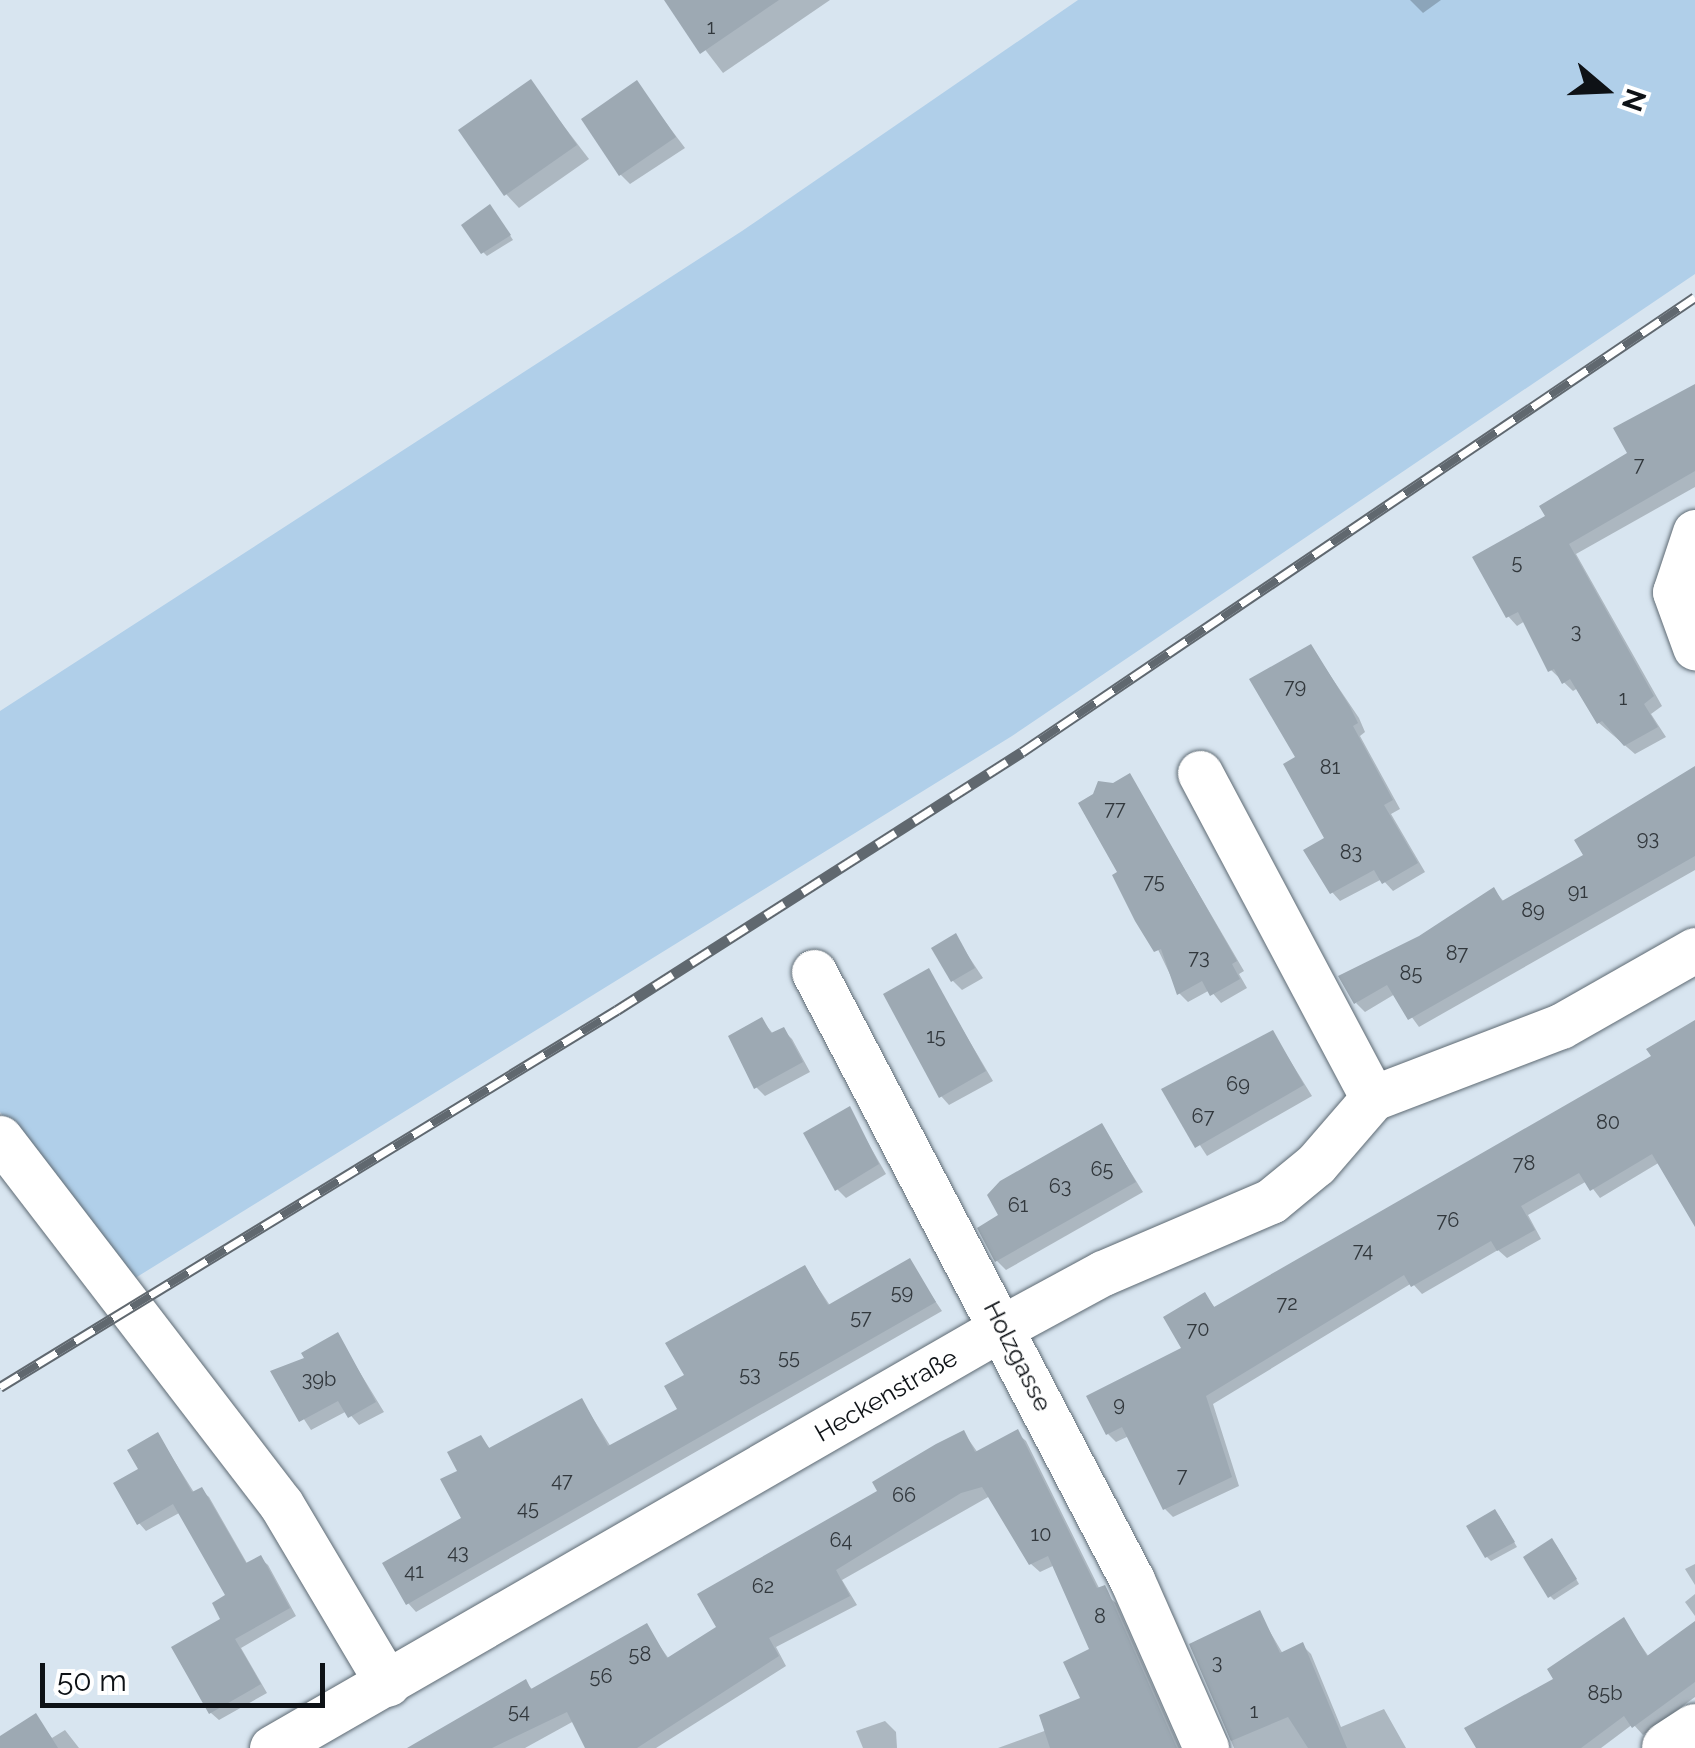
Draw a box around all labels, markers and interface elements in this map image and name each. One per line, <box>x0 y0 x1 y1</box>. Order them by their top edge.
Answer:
house number: 1 <box>707 15 715 39</box>
north arrow <box>1555 40 1655 140</box>
text: N <box>1615 84 1653 115</box>
house number: 7 <box>1634 452 1644 476</box>
house number: 5 <box>1512 550 1522 574</box>
house number: 3 <box>1571 619 1581 643</box>
house number: 79 <box>1284 674 1306 698</box>
house number: 1 <box>1619 686 1627 710</box>
house number: 81 <box>1320 755 1340 779</box>
house number: 77 <box>1104 796 1126 820</box>
house number: 93 <box>1637 826 1659 850</box>
house number: 83 <box>1340 840 1362 864</box>
house number: 75 <box>1143 869 1165 893</box>
house number: 91 <box>1568 879 1588 903</box>
house number: 89 <box>1521 898 1545 922</box>
house number: 87 <box>1446 941 1468 965</box>
house number: 73 <box>1188 945 1210 969</box>
house number: 85 <box>1400 961 1422 985</box>
house number: 15 <box>926 1024 946 1048</box>
house number: 69 <box>1226 1072 1250 1096</box>
house number: 67 <box>1192 1104 1214 1128</box>
house number: 80 <box>1596 1110 1620 1134</box>
house number: 78 <box>1513 1151 1535 1175</box>
house number: 65 <box>1091 1157 1113 1181</box>
house number: 63 <box>1049 1174 1071 1198</box>
house number: 61 <box>1008 1193 1028 1217</box>
house number: 76 <box>1437 1208 1459 1232</box>
house number: 74 <box>1353 1238 1373 1262</box>
house number: 59 <box>891 1280 913 1304</box>
house number: 72 <box>1276 1291 1298 1315</box>
street label: Holzgasse <box>977 1296 1059 1416</box>
house number: 57 <box>850 1305 872 1329</box>
house number: 70 <box>1187 1317 1209 1341</box>
street label: Heckenstraße <box>809 1342 963 1448</box>
house number: 55 <box>778 1345 800 1369</box>
house number: 53 <box>739 1362 761 1386</box>
house number: 39b <box>302 1367 336 1391</box>
house number: 9 <box>1113 1392 1125 1416</box>
house number: 7 <box>1177 1463 1187 1487</box>
house number: 47 <box>551 1468 573 1492</box>
house number: 66 <box>892 1483 916 1507</box>
house number: 45 <box>517 1496 539 1520</box>
house number: 10 <box>1031 1522 1051 1546</box>
house number: 64 <box>830 1528 852 1552</box>
house number: 43 <box>447 1540 469 1564</box>
house number: 41 <box>404 1559 424 1583</box>
house number: 62 <box>752 1574 774 1598</box>
house number: 8 <box>1094 1604 1106 1628</box>
house number: 58 <box>629 1642 651 1666</box>
scale bar <box>45 1643 330 1705</box>
house number: 3 <box>1212 1650 1222 1674</box>
text: 50 m <box>57 1663 127 1698</box>
house number: 56 <box>590 1664 612 1688</box>
house number: 85b <box>1587 1681 1623 1705</box>
house number: 54 <box>508 1699 530 1723</box>
house number: 1 <box>1250 1699 1258 1723</box>

